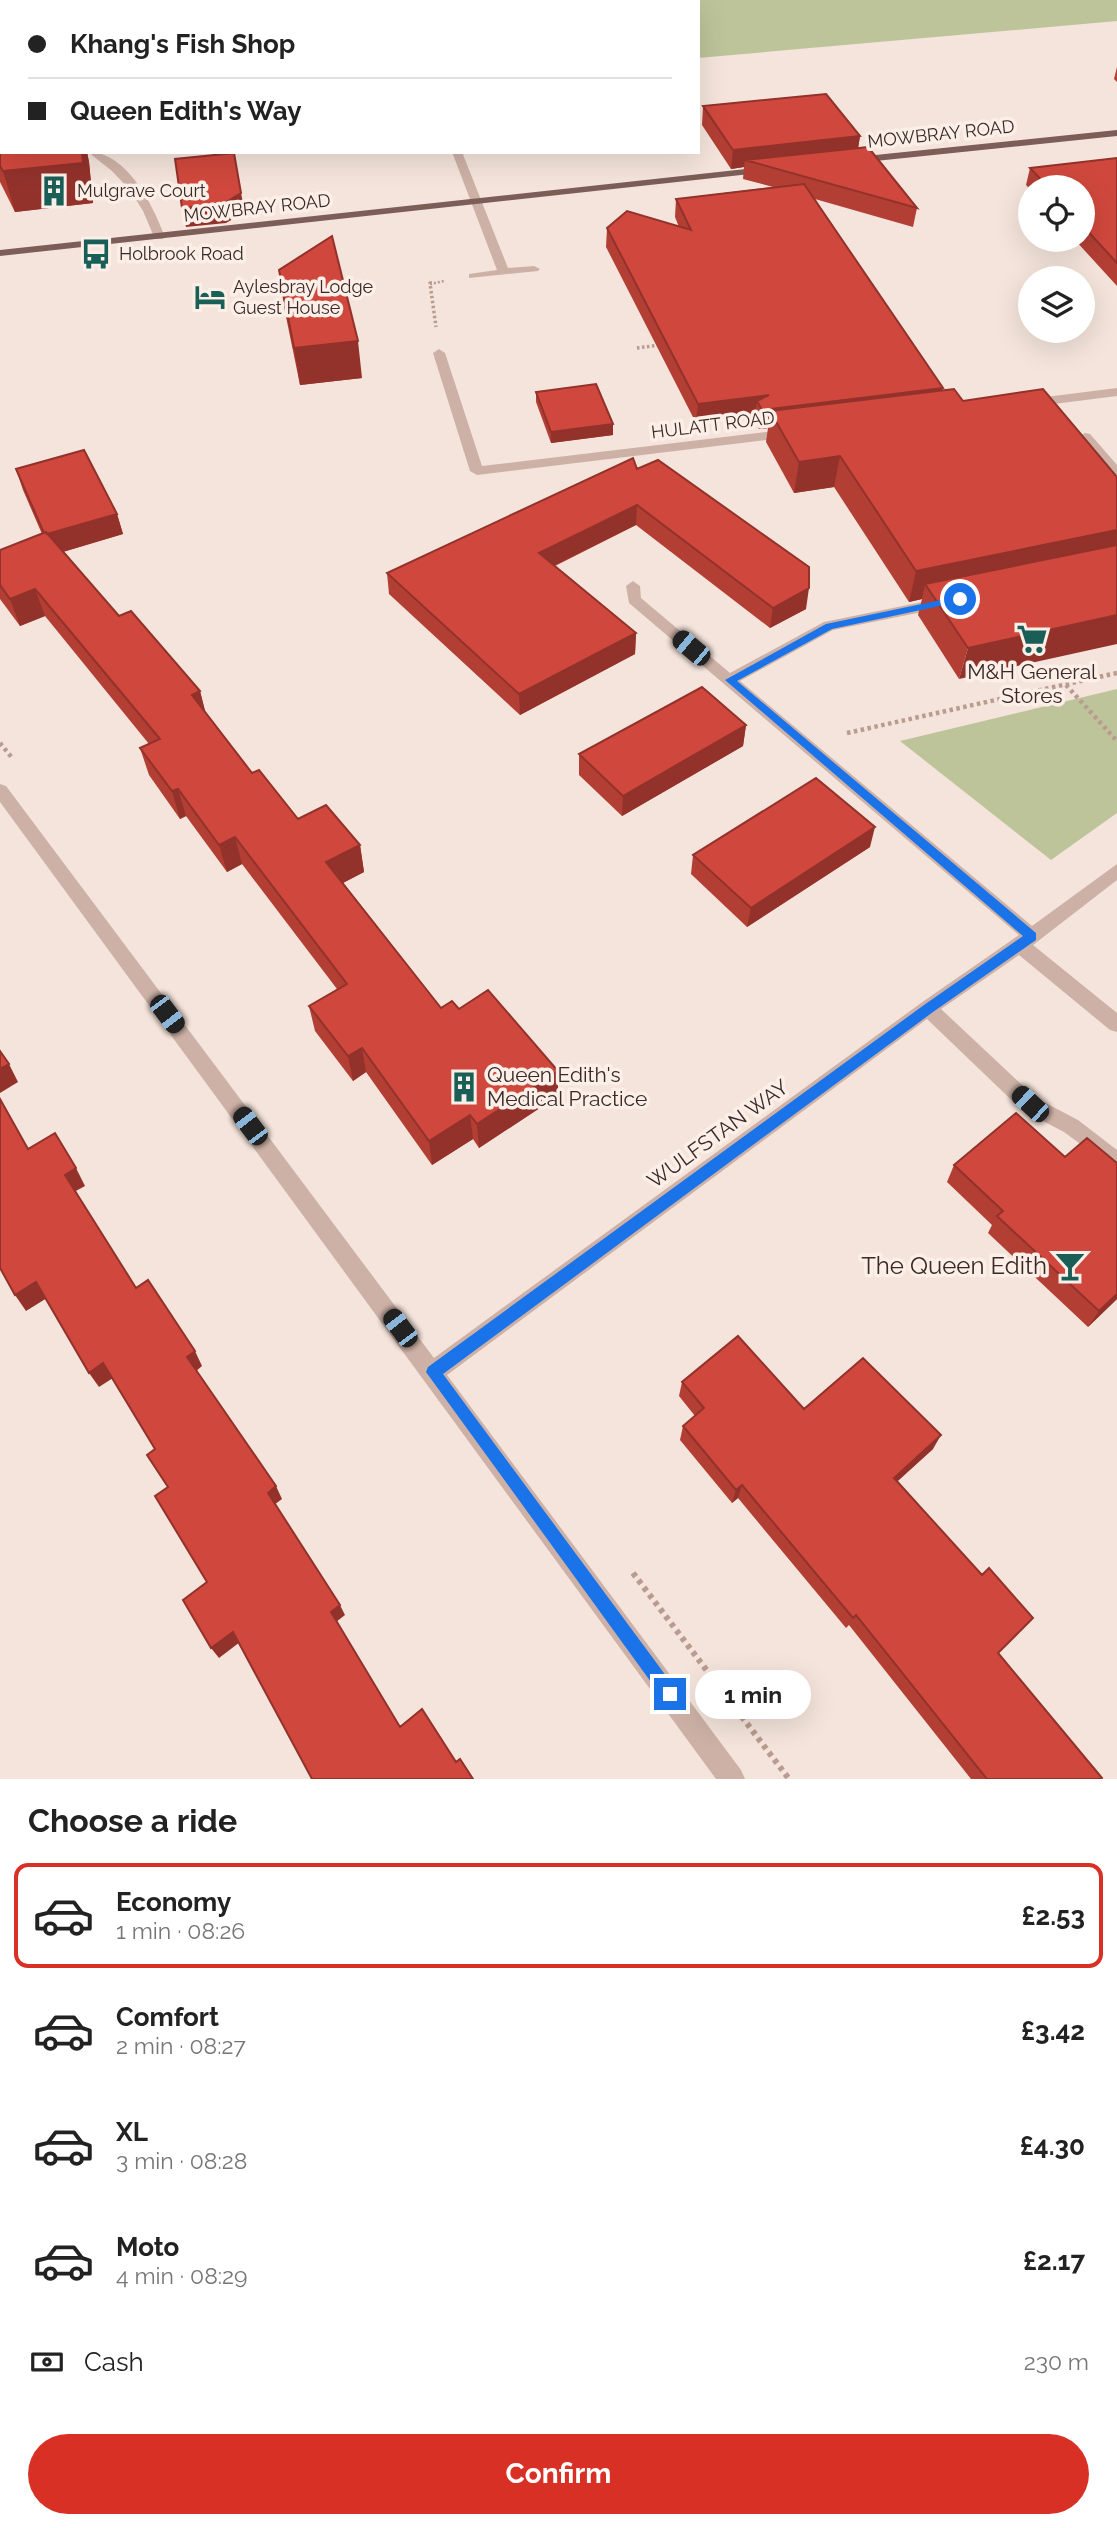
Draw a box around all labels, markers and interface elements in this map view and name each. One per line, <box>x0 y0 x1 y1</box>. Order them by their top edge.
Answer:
text: Khang's Fish Shop <box>70 29 295 59</box>
text: Queen Edith's Way <box>70 96 301 126</box>
street label: MOWBRAY ROAD <box>866 115 1016 152</box>
building icon: Mulgrave Court <box>37 174 71 208</box>
map controls <box>1018 175 1095 343</box>
button: locate <box>1018 175 1095 252</box>
place label: Mulgrave Court <box>77 180 206 201</box>
street label: MOWBRAY ROAD <box>182 189 332 226</box>
bus stop icon: Holbrook Road <box>79 237 113 271</box>
place label: Holbrook Road <box>119 243 244 264</box>
button: layers <box>1018 266 1095 343</box>
place label: Aylesbray Lodge Guest House <box>233 276 374 318</box>
hotel icon: Aylesbray Lodge Guest House <box>193 280 227 314</box>
street label: HULATT ROAD <box>650 406 776 442</box>
route start <box>944 583 976 615</box>
supermarket icon: M&H General Stores <box>1015 622 1049 656</box>
car <box>669 626 714 670</box>
place label: M&H General Stores <box>967 659 1097 708</box>
car <box>146 991 189 1037</box>
place label: Queen Edith's Medical Practice <box>487 1062 647 1111</box>
building icon: Queen Edith's Medical Practice <box>447 1070 481 1104</box>
street label: WULFSTAN WAY <box>642 1074 793 1193</box>
car <box>1008 1082 1053 1126</box>
car <box>229 1103 272 1149</box>
bar icon: The Queen Edith <box>1053 1249 1087 1283</box>
place label: The Queen Edith <box>861 1251 1047 1280</box>
car <box>379 1305 422 1351</box>
callout: 1 min <box>694 1670 810 1718</box>
route end <box>654 1678 686 1710</box>
text: 1 min <box>724 1681 782 1708</box>
text: Choose a ride <box>28 1802 237 1839</box>
icon: car <box>32 1884 95 1947</box>
text: Economy <box>116 1887 231 1917</box>
text: £2.53 <box>1021 1901 1085 1931</box>
text: 1 min · 08:26 <box>116 1917 245 1944</box>
icon: car <box>32 1999 95 2062</box>
text: Comfort <box>116 2002 219 2032</box>
text: £3.42 <box>1021 2016 1085 2046</box>
text: 2 min · 08:27 <box>116 2032 246 2059</box>
icon: car <box>32 2114 95 2177</box>
text: XL <box>116 2117 148 2147</box>
text: £4.30 <box>1020 2131 1085 2161</box>
text: 3 min · 08:28 <box>116 2147 247 2174</box>
icon: car <box>32 2229 95 2292</box>
text: Moto <box>116 2232 179 2262</box>
text: £2.17 <box>1023 2246 1085 2276</box>
text: 4 min · 08:29 <box>116 2262 248 2289</box>
icon: cash <box>28 2343 66 2381</box>
text: Cash <box>84 2347 144 2377</box>
text: 230 m <box>1024 2348 1089 2375</box>
button: Confirm <box>28 2434 1089 2514</box>

